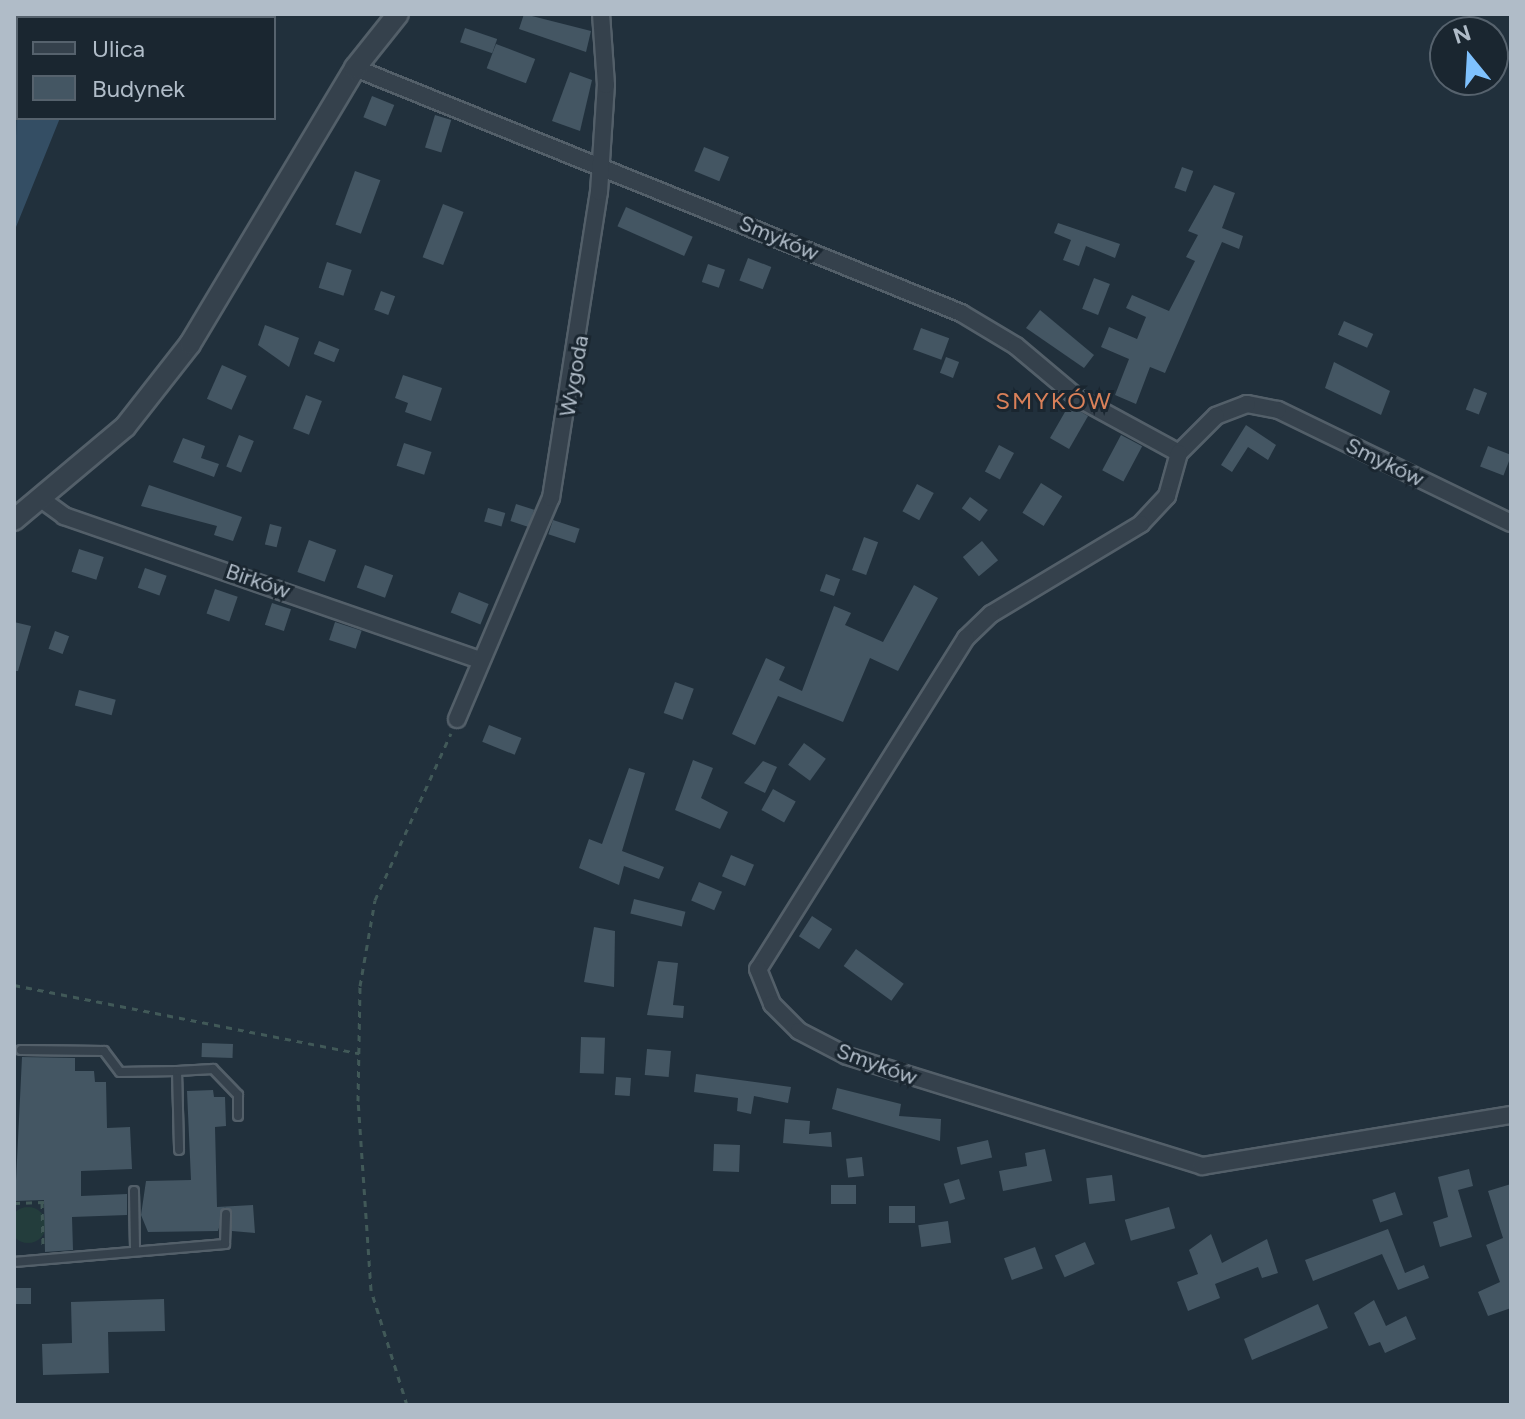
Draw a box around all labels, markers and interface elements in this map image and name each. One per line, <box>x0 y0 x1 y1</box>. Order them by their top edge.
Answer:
legend <box>16 16 276 120</box>
north arrow <box>1429 16 1509 96</box>
text: N <box>1450 19 1474 50</box>
text: Ulica <box>92 34 145 63</box>
text: Budynek <box>92 74 185 103</box>
street label: Smyków <box>735 209 823 267</box>
street label: Wygoda <box>554 333 594 419</box>
district label: SMYKÓW <box>995 387 1113 415</box>
street label: Smyków <box>1342 432 1428 492</box>
street label: Birków <box>222 558 294 604</box>
street label: Smyków <box>833 1037 921 1091</box>

